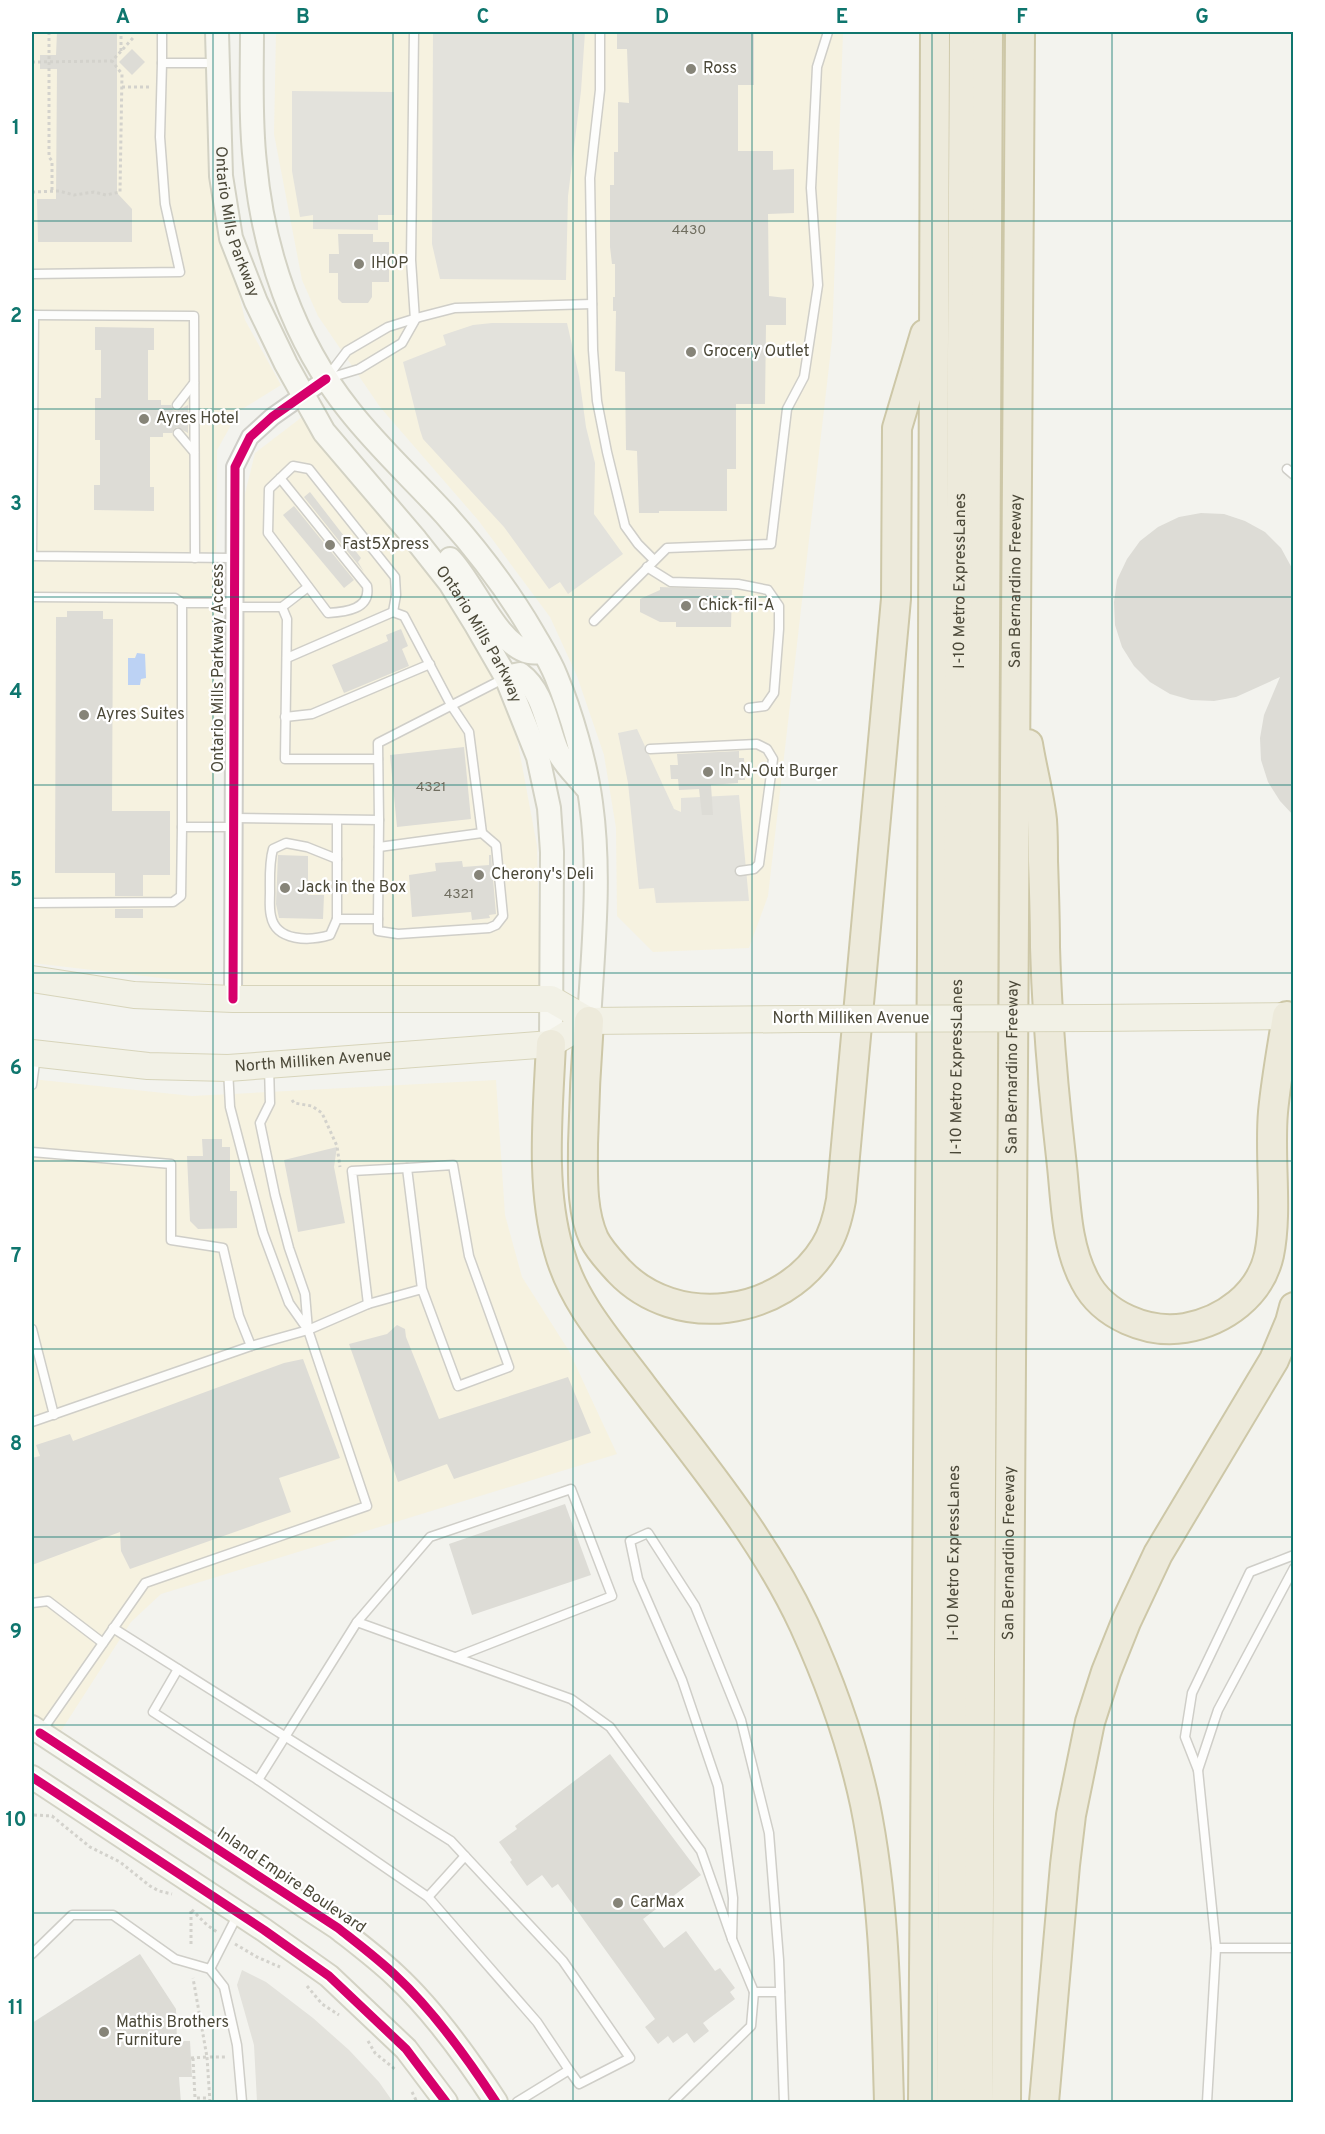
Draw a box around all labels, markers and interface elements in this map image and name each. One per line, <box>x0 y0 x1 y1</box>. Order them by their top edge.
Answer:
text: A <box>116 5 130 31</box>
text: B <box>296 5 310 31</box>
text: C <box>477 5 489 31</box>
text: D <box>655 5 669 31</box>
text: E <box>836 5 848 31</box>
text: F <box>1016 5 1028 31</box>
text: G <box>1195 5 1209 31</box>
place label: Ross <box>703 59 737 79</box>
marker: Ross <box>684 62 698 76</box>
text: 1 <box>12 116 20 142</box>
street label: Ontario Mills Parkway <box>210 146 263 300</box>
house number: 4430 <box>672 222 706 239</box>
place label: IHOP <box>371 254 408 274</box>
marker: IHOP <box>352 257 366 271</box>
text: 2 <box>10 304 22 330</box>
place label: Grocery Outlet <box>703 342 810 362</box>
marker: Grocery Outlet <box>684 345 698 359</box>
place label: Ayres Hotel <box>156 409 239 429</box>
marker: Ayres Hotel <box>137 412 151 426</box>
text: 3 <box>10 492 22 518</box>
street label: I-10 Metro ExpressLanes <box>950 493 971 669</box>
street label: San Bernardino Freeway <box>1006 494 1027 668</box>
place label: Fast5Xpress <box>342 535 429 555</box>
marker: Fast5Xpress <box>323 538 337 552</box>
street label: Ontario Mills Parkway <box>430 562 525 706</box>
street label: Ontario Mills Parkway Access <box>209 564 229 772</box>
place label: Chick-fil-A <box>698 596 775 616</box>
marker: Chick-fil-A <box>679 599 693 613</box>
text: 4 <box>10 680 22 706</box>
place label: Ayres Suites <box>96 705 185 725</box>
marker: Ayres Suites <box>77 708 91 722</box>
place label: In-N-Out Burger <box>720 762 838 782</box>
marker: In-N-Out Burger <box>701 765 715 779</box>
house number: 4321 <box>416 779 446 796</box>
place label: Cherony's Deli <box>491 865 594 885</box>
text: 5 <box>10 868 22 894</box>
marker: Cherony's Deli <box>472 868 486 882</box>
place label: Jack in the Box <box>297 878 406 898</box>
marker: Jack in the Box <box>278 881 292 895</box>
house number: 4321 <box>444 886 474 903</box>
street label: I-10 Metro ExpressLanes <box>947 979 968 1155</box>
street label: San Bernardino Freeway <box>1002 980 1024 1154</box>
street label: North Milliken Avenue <box>773 1009 929 1029</box>
street label: North Milliken Avenue <box>234 1046 392 1077</box>
text: 6 <box>10 1056 22 1082</box>
text: 7 <box>11 1244 21 1270</box>
text: 8 <box>10 1432 22 1458</box>
street label: I-10 Metro ExpressLanes <box>944 1465 965 1641</box>
street label: San Bernardino Freeway <box>999 1466 1020 1640</box>
text: 9 <box>10 1620 22 1646</box>
text: 10 <box>5 1808 27 1834</box>
street label: Inland Empire Boulevard <box>213 1824 369 1938</box>
place label: CarMax <box>630 1893 685 1913</box>
marker: CarMax <box>611 1896 625 1910</box>
text: 11 <box>8 1996 24 2022</box>
place label: Mathis Brothers Furniture <box>116 2013 229 2051</box>
marker: Mathis Brothers Furniture <box>97 2025 111 2039</box>

